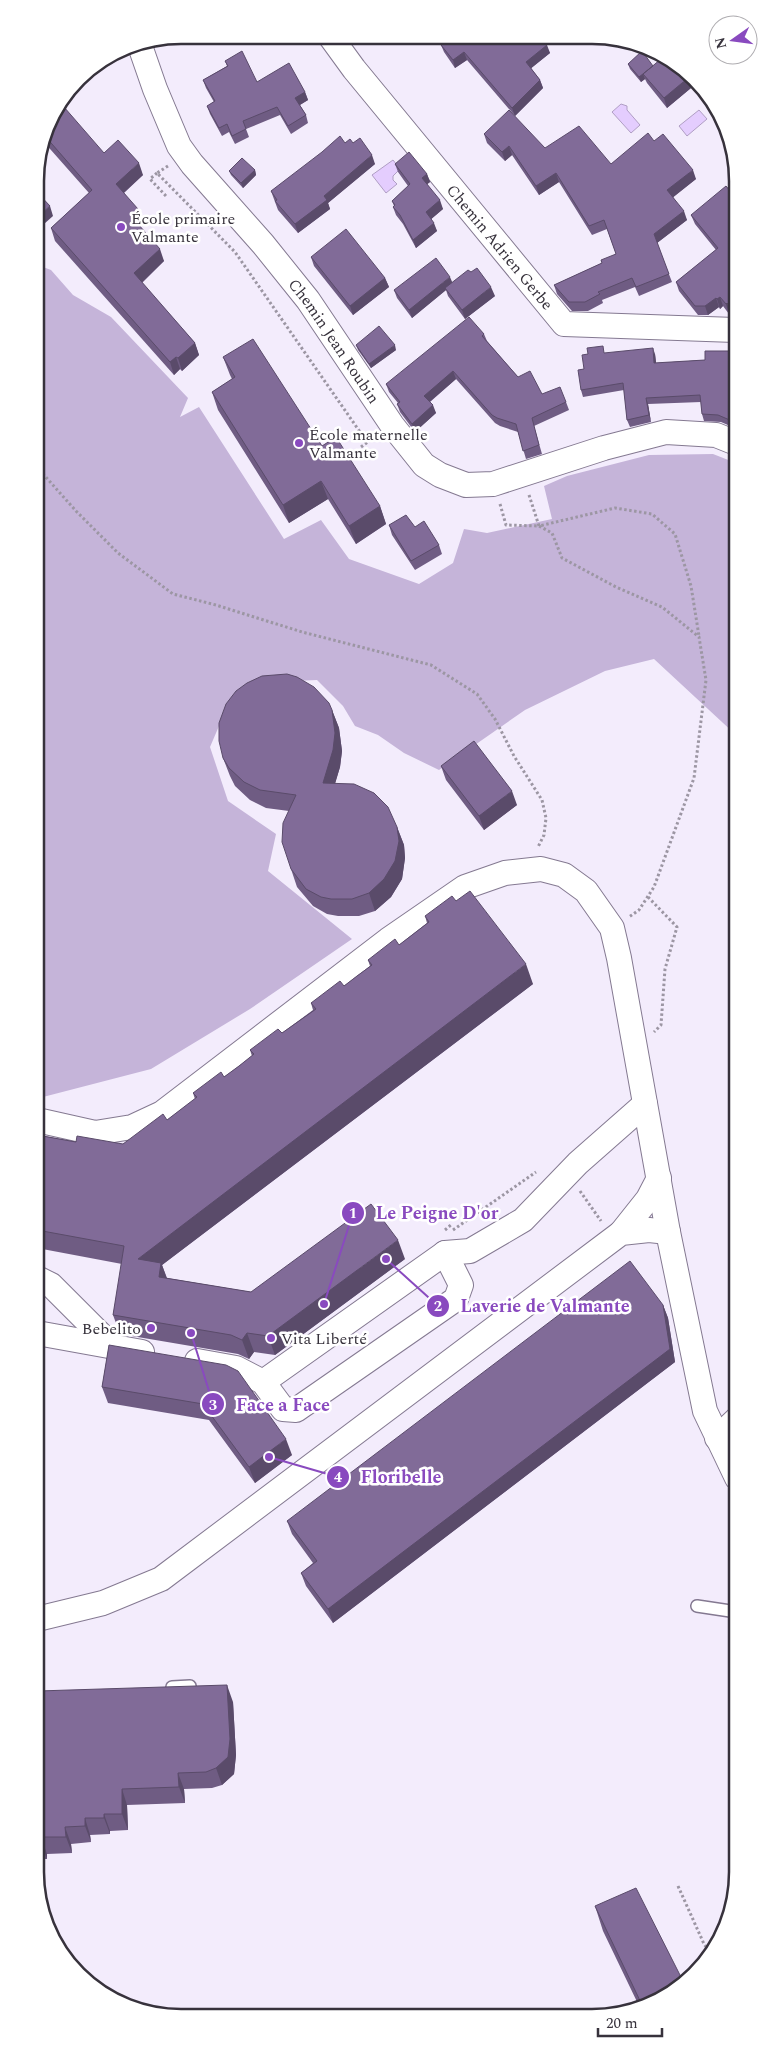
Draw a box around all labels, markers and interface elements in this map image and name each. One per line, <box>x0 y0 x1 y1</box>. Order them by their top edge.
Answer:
north arrow <box>708 15 758 65</box>
text: N <box>709 35 732 51</box>
street label: Chemin Adrien Gerbe <box>440 179 559 316</box>
place label: École primaire Valmante <box>131 207 235 249</box>
marker: École primaire Valmante <box>115 221 127 233</box>
street label: Chemin Jean Roubin <box>282 274 385 409</box>
place label: École maternelle Valmante <box>309 423 428 465</box>
marker: École maternelle Valmante <box>293 437 305 449</box>
callout: Le Peigne D'or <box>341 1196 508 1229</box>
text: Le Peigne D'or <box>376 1200 499 1227</box>
text: 1 <box>349 1202 357 1225</box>
callout: Laverie de Valmante <box>426 1290 640 1323</box>
text: Laverie de Valmante <box>460 1293 630 1320</box>
text: 2 <box>434 1295 442 1318</box>
place label: Bebelito <box>82 1317 141 1341</box>
marker: Bebelito <box>145 1322 157 1334</box>
place label: Vita Liberté <box>281 1327 367 1351</box>
marker: Vita Liberté <box>265 1332 277 1344</box>
callout: Face a Face <box>201 1388 340 1421</box>
text: Face a Face <box>236 1392 330 1419</box>
text: 3 <box>209 1394 217 1417</box>
callout: Floribelle <box>325 1460 451 1493</box>
text: Floribelle <box>361 1464 442 1491</box>
text: 4 <box>334 1466 343 1489</box>
scale bar <box>598 2006 662 2038</box>
text: 20 m <box>606 2012 638 2035</box>

